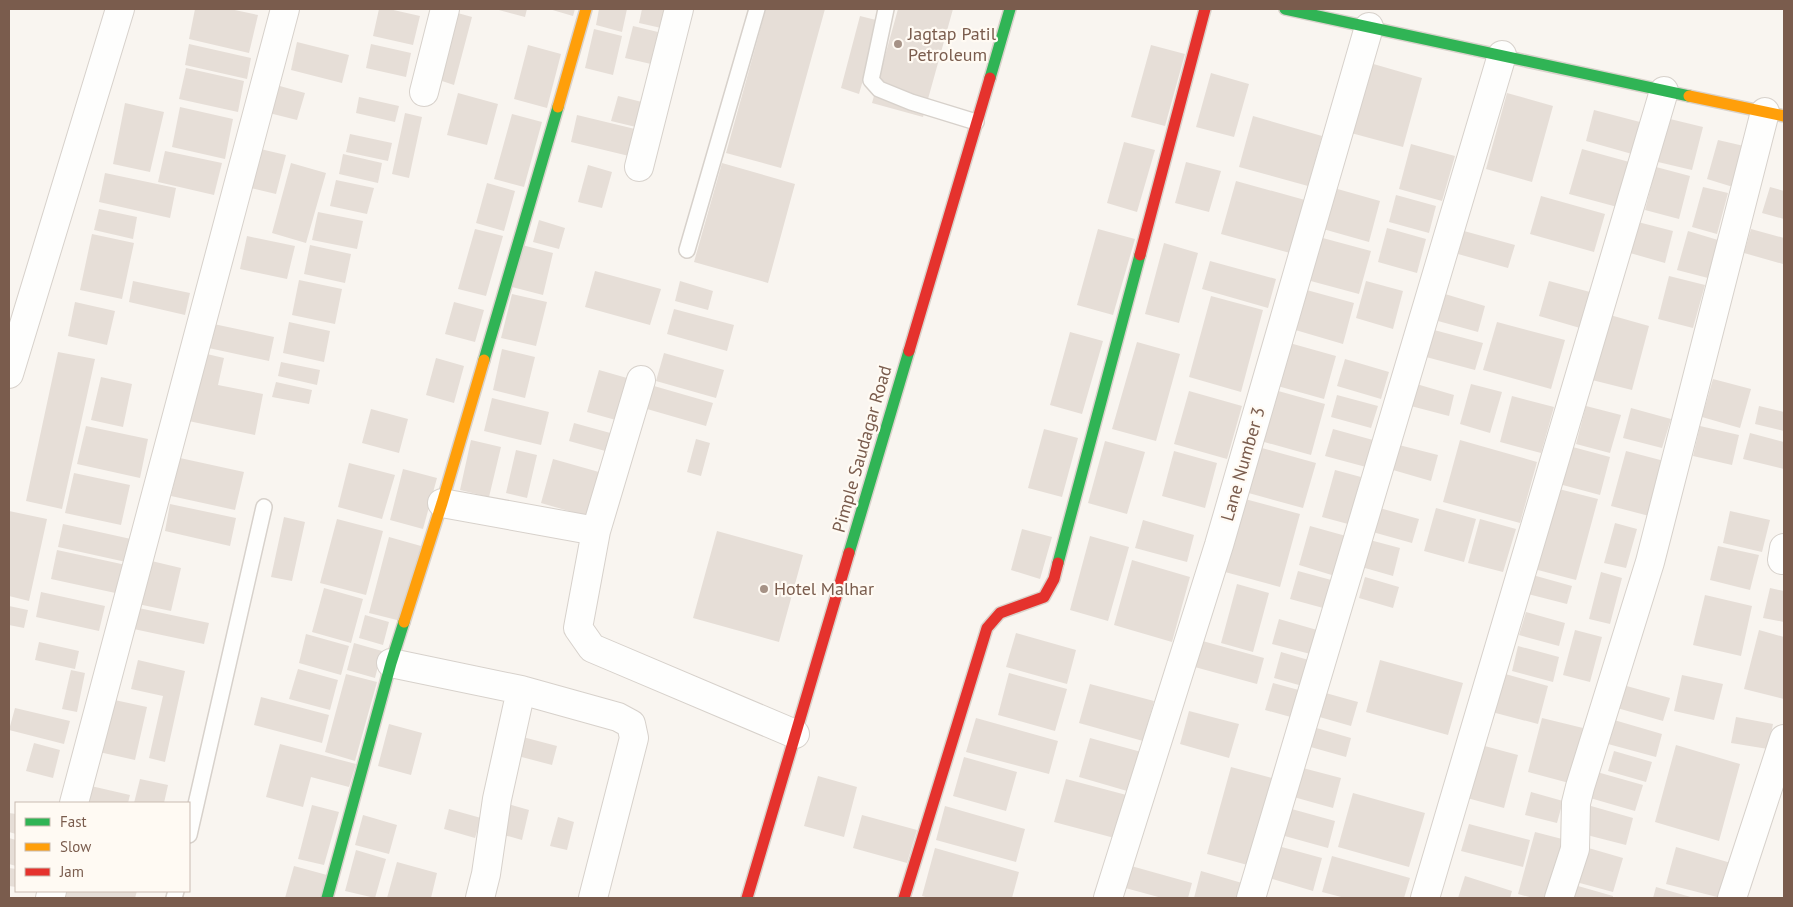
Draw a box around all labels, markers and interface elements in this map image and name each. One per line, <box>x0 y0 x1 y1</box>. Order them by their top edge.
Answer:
place label: Jagtap Patil Petroleum <box>907 22 997 66</box>
marker: Jagtap Patil Petroleum <box>892 38 904 50</box>
street label: Pimple Saudagar Road <box>827 363 896 535</box>
street label: Lane Number 3 <box>1215 404 1270 524</box>
place label: Hotel Malhar <box>774 577 874 600</box>
marker: Hotel Malhar <box>758 583 770 595</box>
legend <box>15 802 190 892</box>
text: Fast <box>60 812 87 831</box>
text: Slow <box>60 837 91 856</box>
text: Jam <box>59 862 84 881</box>

